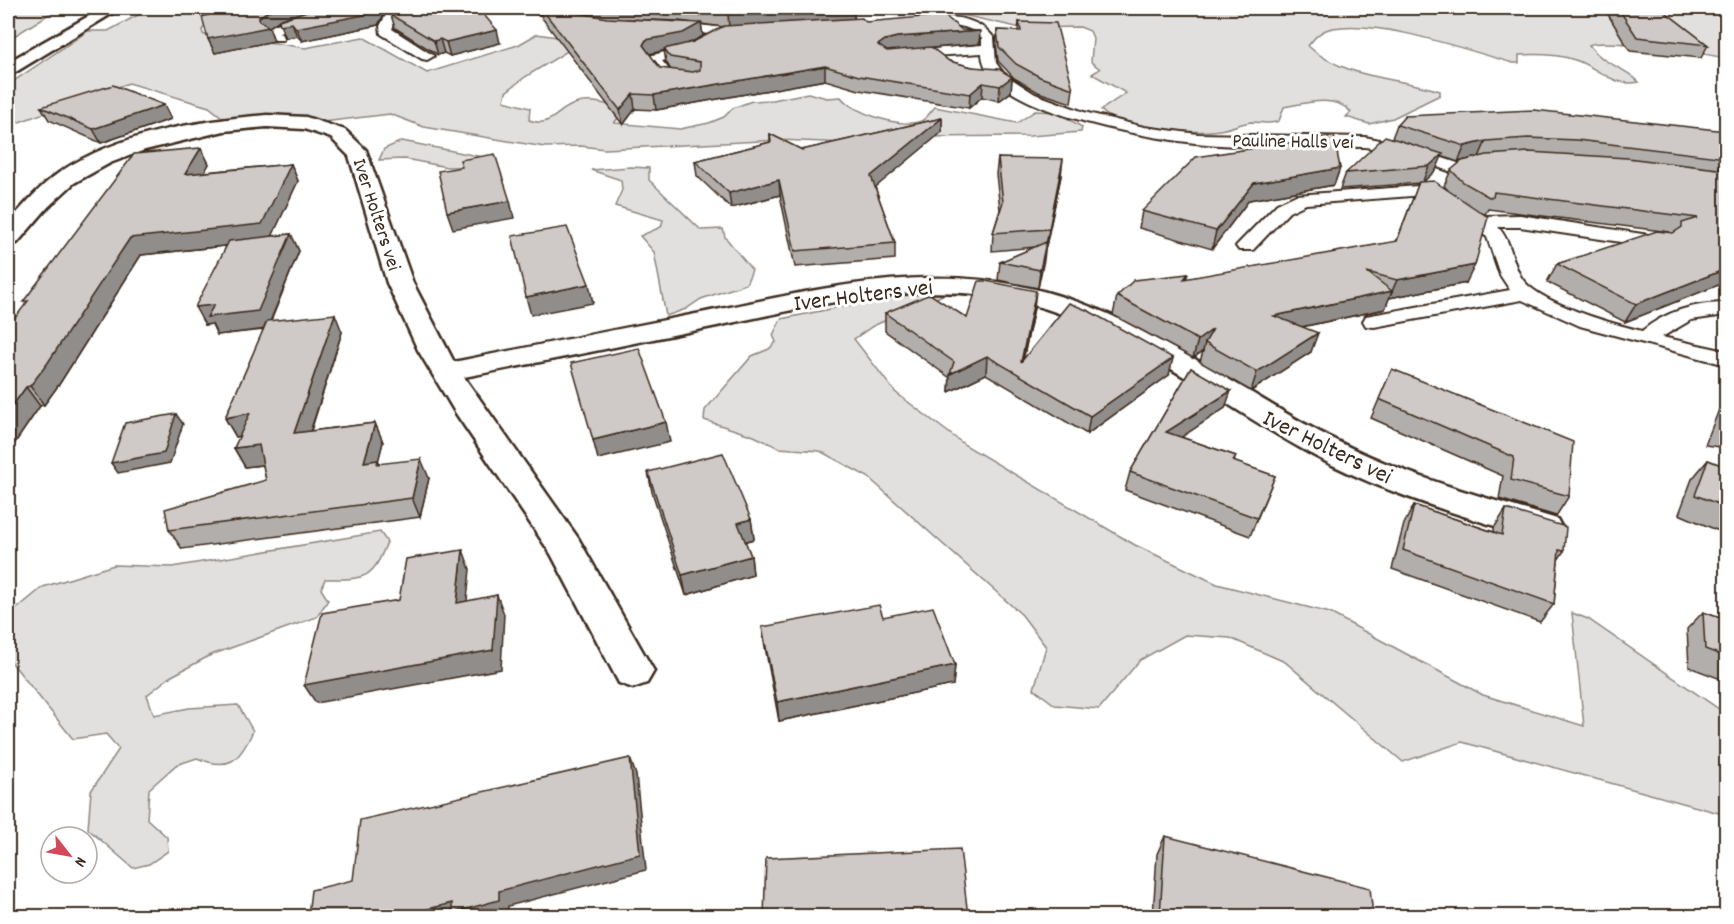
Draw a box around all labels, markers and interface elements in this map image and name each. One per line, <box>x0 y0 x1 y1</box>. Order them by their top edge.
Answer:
street label: Pauline Halls vei <box>1232 128 1354 158</box>
street label: Iver Holters vei <box>344 155 407 275</box>
street label: Iver Holters vei <box>792 272 935 322</box>
street label: Iver Holters vei <box>1256 403 1397 495</box>
north arrow <box>39 825 99 885</box>
text: N <box>68 852 92 871</box>

